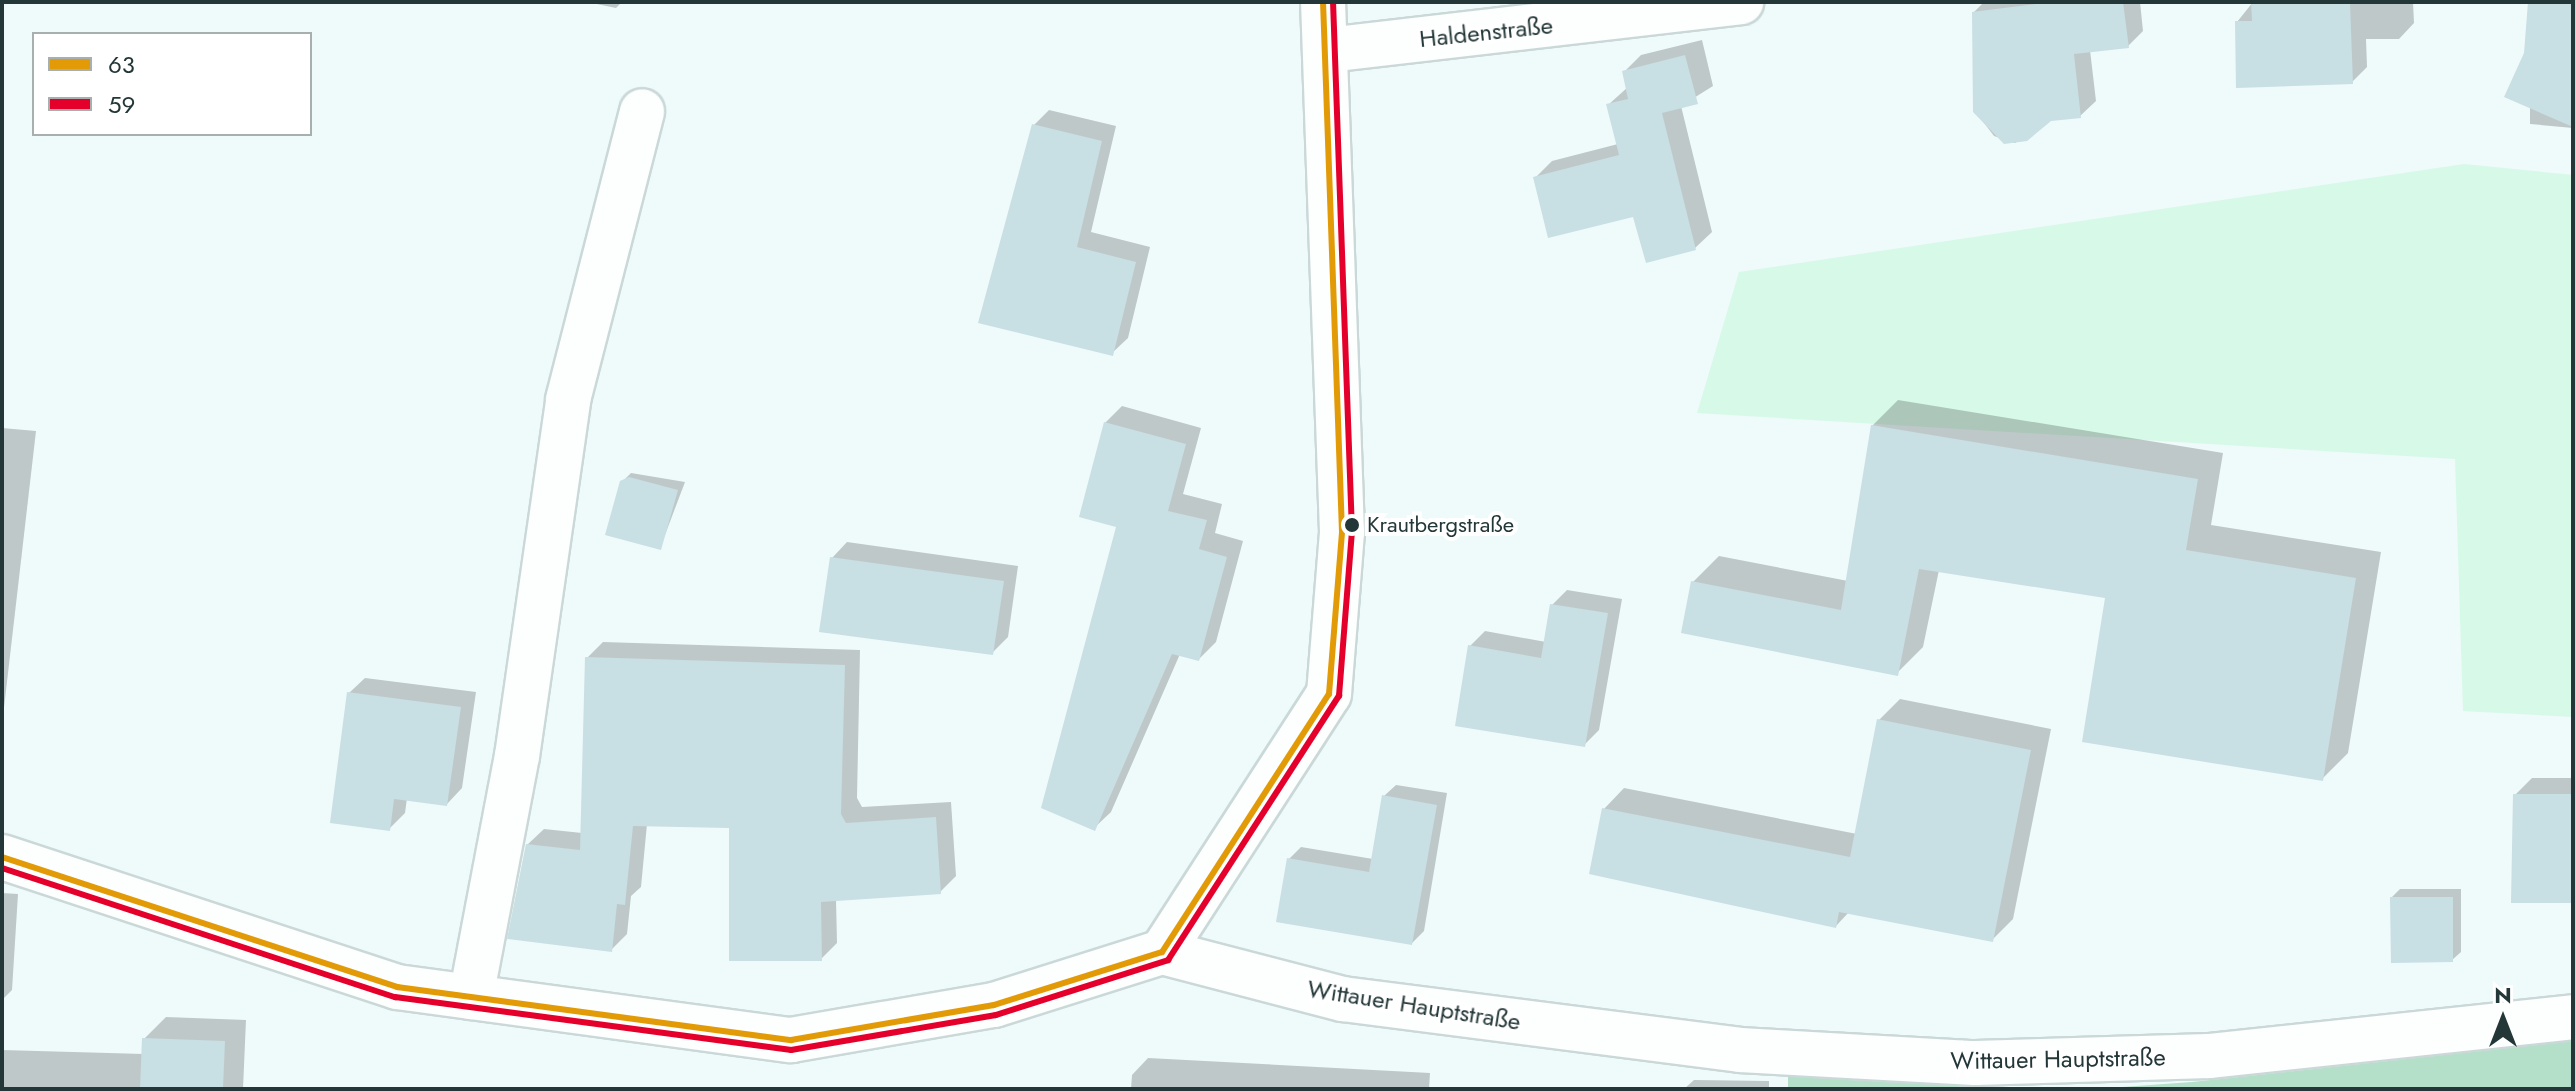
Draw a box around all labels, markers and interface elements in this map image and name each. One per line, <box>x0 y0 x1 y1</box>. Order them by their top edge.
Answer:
street label: Haldenstraße <box>1418 11 1554 53</box>
legend <box>32 32 312 136</box>
text: 63 <box>108 47 135 82</box>
text: 59 <box>108 87 135 122</box>
place label: Krautbergstraße <box>1367 512 1514 538</box>
marker: Krautbergstraße <box>1344 517 1360 533</box>
street label: Wittauer Hauptstraße <box>1305 974 1523 1036</box>
north arrow <box>2463 979 2543 1059</box>
text: N <box>2494 979 2512 1011</box>
street label: Wittauer Hauptstraße <box>1950 1043 2166 1075</box>

